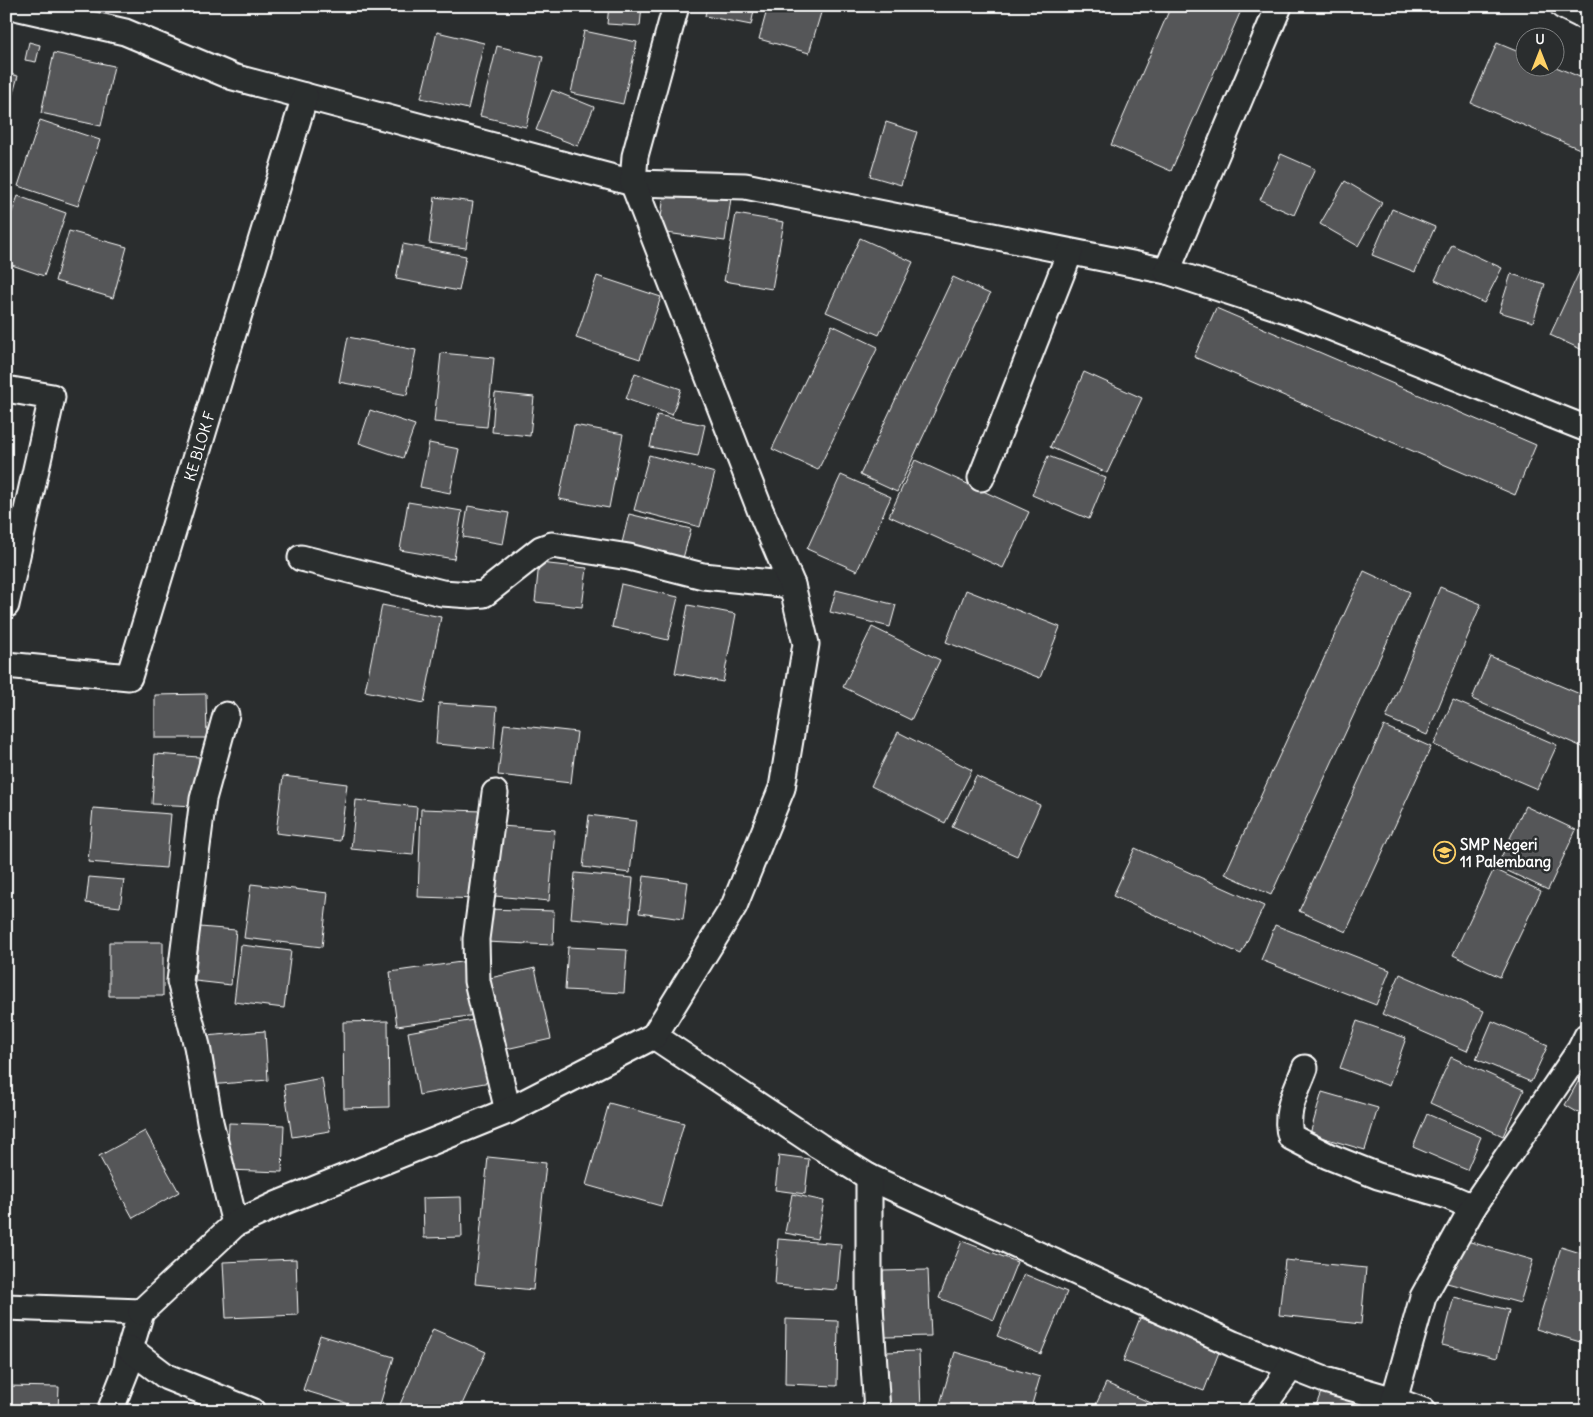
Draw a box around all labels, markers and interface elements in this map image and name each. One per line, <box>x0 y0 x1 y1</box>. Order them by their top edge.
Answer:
north arrow <box>1516 28 1566 78</box>
text: U <box>1535 30 1545 48</box>
street label: KE BLOK F <box>179 408 219 483</box>
place label: SMP Negeri 11 Palembang <box>1460 835 1551 872</box>
school or university icon: SMP Negeri 11 Palembang <box>1432 841 1456 865</box>

